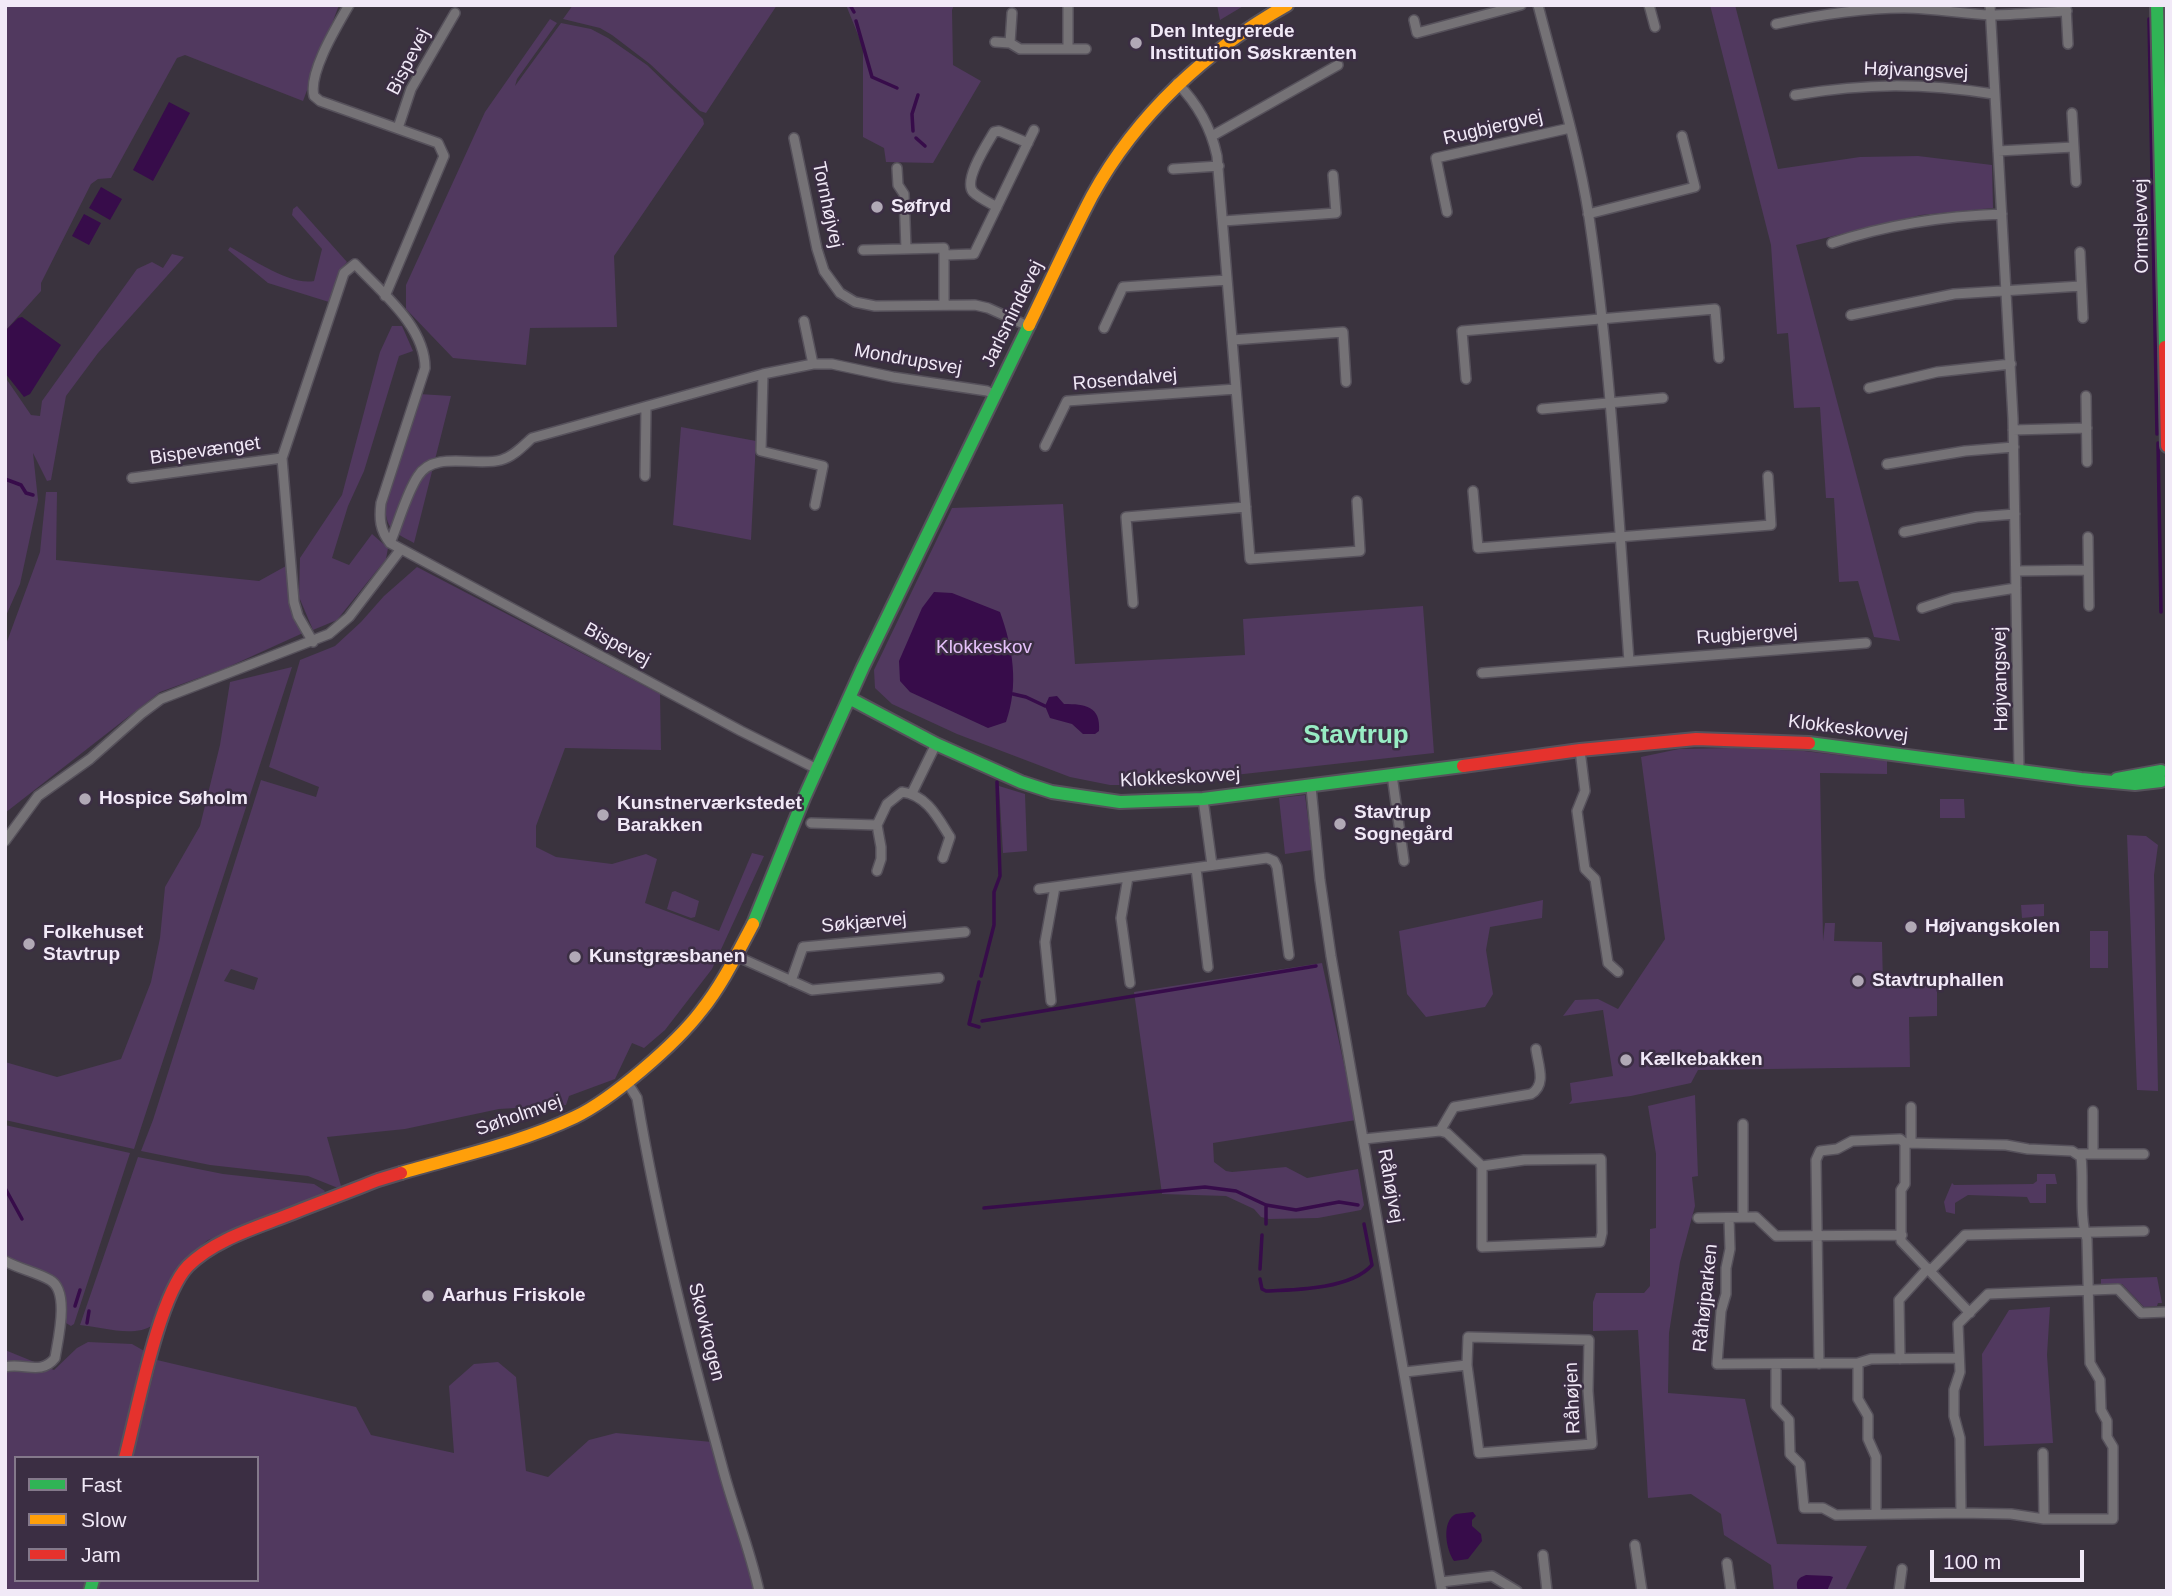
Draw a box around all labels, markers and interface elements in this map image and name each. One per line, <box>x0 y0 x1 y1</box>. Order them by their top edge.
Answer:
place label: Den Integrerede Institution Søskrænten <box>1150 21 1357 65</box>
street label: Bispevej <box>383 25 435 99</box>
marker: Den Integrerede Institution Søskrænten <box>1128 35 1144 51</box>
street label: Højvangsvej <box>1863 58 1969 84</box>
street label: Rugbjergvej <box>1441 105 1545 151</box>
street label: Tornhøjvej <box>807 160 847 250</box>
street label: Ormslevvej <box>2130 178 2154 274</box>
place label: Søfryd <box>891 196 951 218</box>
marker: Søfryd <box>869 199 885 215</box>
street label: Jarlsmindevej <box>977 257 1049 371</box>
street label: Mondrupsvej <box>852 339 964 381</box>
street label: Rosendalvej <box>1072 364 1178 396</box>
street label: Bispevænget <box>149 432 261 470</box>
street label: Bispevej <box>580 618 654 672</box>
street label: Rugbjergvej <box>1696 620 1798 650</box>
street label: Højvangsvej <box>1989 627 2013 731</box>
park label: Klokkeskov <box>936 637 1032 659</box>
street label: Klokkeskovvej <box>1787 710 1909 748</box>
district label: Stavtrup <box>1303 720 1409 752</box>
street label: Klokkeskovvej <box>1119 763 1241 793</box>
place label: Hospice Søholm <box>99 788 248 810</box>
marker: Hospice Søholm <box>77 791 93 807</box>
place label: Kunstnerværkstedet Barakken <box>617 793 802 837</box>
place label: Stavtrup Sognegård <box>1354 802 1453 846</box>
marker: Kunstnerværkstedet Barakken <box>595 807 611 823</box>
marker: Stavtrup Sognegård <box>1332 816 1348 832</box>
street label: Søkjærvej <box>820 908 908 938</box>
place label: Højvangskolen <box>1925 916 2060 938</box>
marker: Højvangskolen <box>1903 919 1919 935</box>
place label: Folkehuset Stavtrup <box>43 922 143 966</box>
marker: Folkehuset Stavtrup <box>21 936 37 952</box>
place label: Kunstgræsbanen <box>589 946 745 968</box>
marker: Kunstgræsbanen <box>567 949 583 965</box>
place label: Stavtruphallen <box>1872 970 2004 992</box>
marker: Stavtruphallen <box>1850 973 1866 989</box>
place label: Kælkebakken <box>1640 1049 1763 1071</box>
marker: Kælkebakken <box>1618 1052 1634 1068</box>
street label: Søholmvej <box>473 1091 565 1141</box>
street label: Råhøjvej <box>1372 1147 1408 1225</box>
street label: Råhøjparken <box>1689 1243 1723 1353</box>
street label: Skovkrogen <box>683 1281 729 1383</box>
place label: Aarhus Friskole <box>442 1285 586 1307</box>
marker: Aarhus Friskole <box>420 1288 436 1304</box>
street label: Råhøjen <box>1560 1362 1586 1434</box>
legend <box>14 1456 259 1582</box>
text: Fast <box>81 1473 122 1496</box>
text: Slow <box>81 1508 127 1531</box>
scale bar <box>1934 1536 2088 1580</box>
text: Jam <box>81 1543 121 1566</box>
text: 100 m <box>1943 1550 2001 1573</box>

